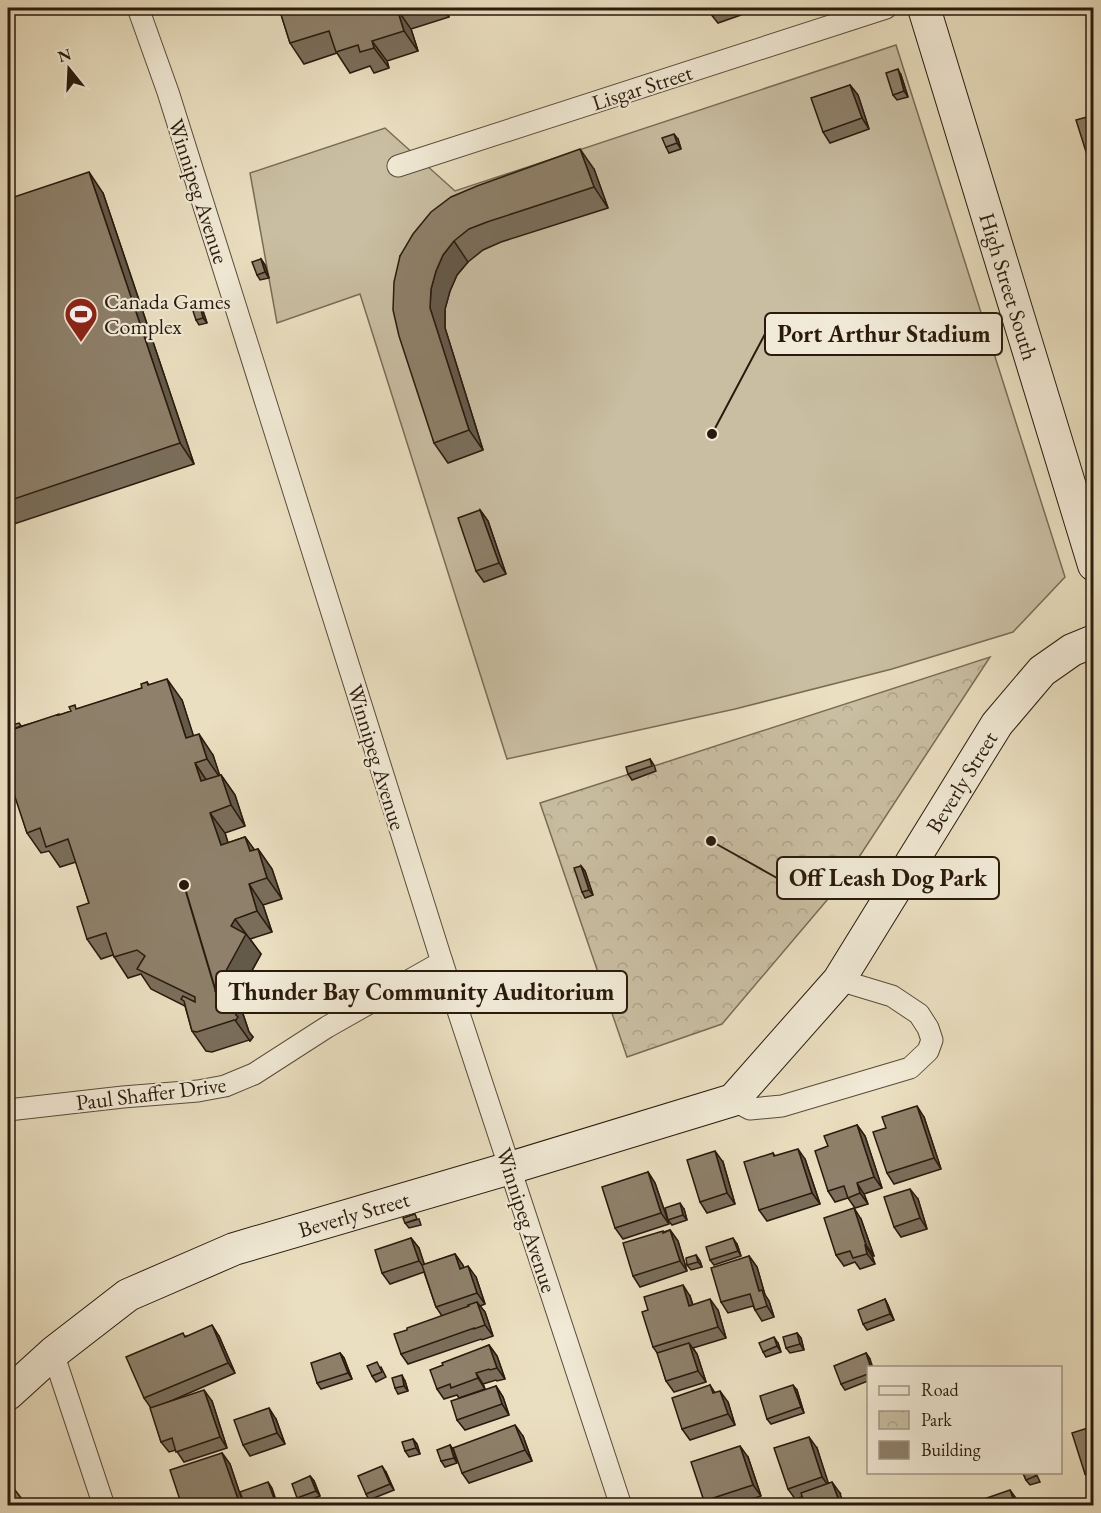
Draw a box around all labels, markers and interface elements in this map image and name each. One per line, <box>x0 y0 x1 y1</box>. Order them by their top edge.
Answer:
north arrow <box>39 39 99 99</box>
text: N <box>55 43 74 67</box>
street label: Lisgar Street <box>588 58 696 117</box>
street label: Winnipeg Avenue <box>161 115 236 268</box>
street label: High Street South <box>972 209 1045 364</box>
place label: Canada Games Complex <box>104 287 231 341</box>
sports icon: Canada Games Complex <box>63 296 99 343</box>
callout: Port Arthur Stadium <box>765 313 1002 355</box>
text: Port Arthur Stadium <box>777 318 991 349</box>
street label: Winnipeg Avenue <box>341 681 413 834</box>
street label: Beverly Street <box>919 726 1004 838</box>
callout: Off Leash Dog Park <box>777 857 999 899</box>
text: Off Leash Dog Park <box>789 862 988 894</box>
callout: Thunder Bay Community Auditorium <box>216 971 627 1013</box>
text: Thunder Bay Community Auditorium <box>228 976 614 1008</box>
street label: Paul Shaffer Drive <box>74 1070 228 1117</box>
street label: Winnipeg Avenue <box>489 1144 564 1297</box>
street label: Beverly Street <box>295 1184 413 1244</box>
legend <box>867 1366 1062 1474</box>
text: Road <box>921 1378 960 1401</box>
text: Park <box>921 1408 952 1431</box>
text: Building <box>921 1438 981 1461</box>

